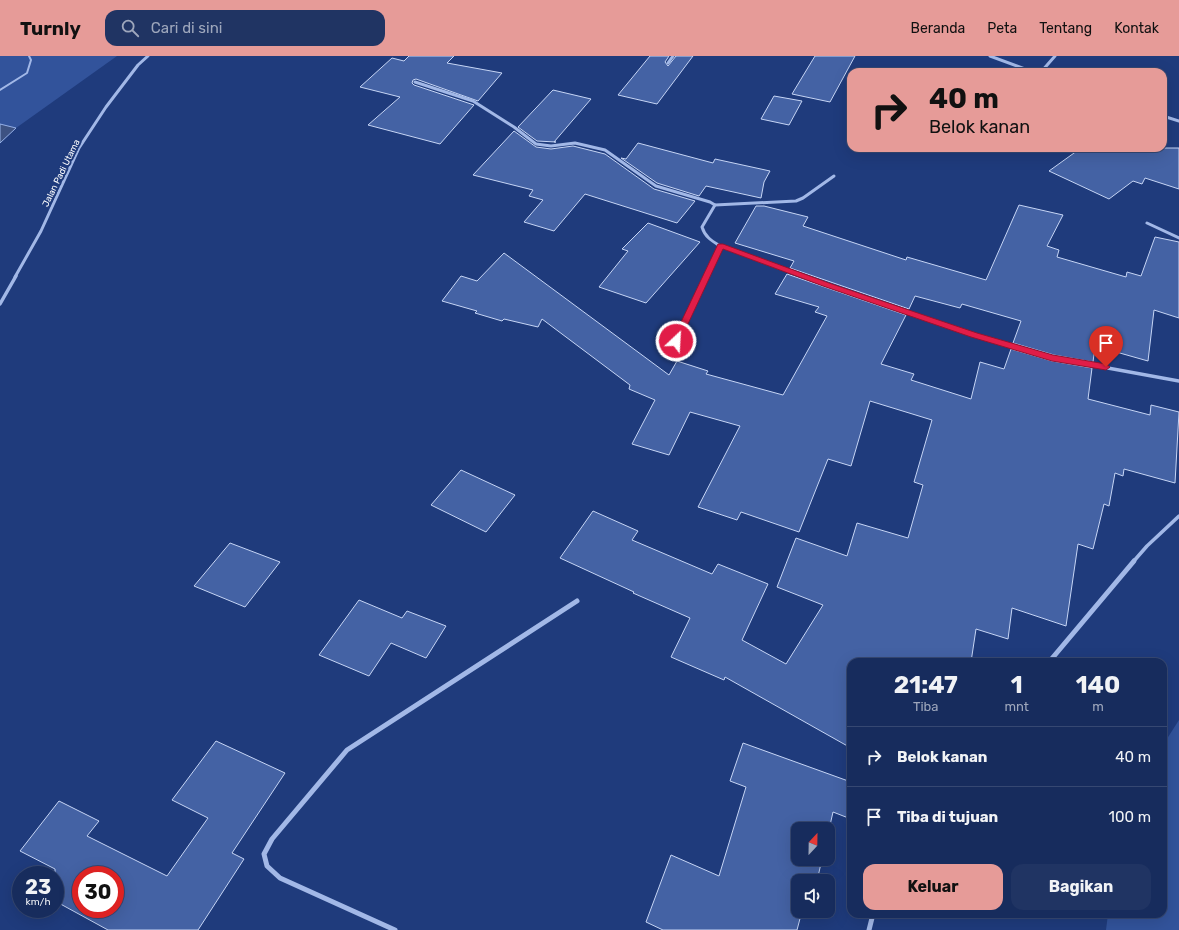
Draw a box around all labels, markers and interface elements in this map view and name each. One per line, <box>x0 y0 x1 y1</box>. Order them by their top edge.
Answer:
search box <box>105 10 385 46</box>
text: Turnly <box>20 17 81 40</box>
icon: search <box>119 17 141 39</box>
text: Cari di sini <box>151 19 222 37</box>
text: Beranda <box>911 20 965 37</box>
text: Peta <box>987 20 1017 37</box>
text: Tentang <box>1039 20 1092 37</box>
text: Kontak <box>1114 20 1159 37</box>
text: 40 m <box>929 82 999 115</box>
icon: right <box>863 84 915 136</box>
text: Belok kanan <box>929 116 1030 138</box>
street label: Jalan Padi Utama <box>40 138 82 208</box>
position arrow <box>655 320 697 362</box>
pin <box>1089 326 1123 367</box>
icon: arrive <box>1095 332 1117 354</box>
text: 21:47 <box>894 671 958 699</box>
text: 1 <box>1011 671 1023 699</box>
text: 140 <box>1076 671 1120 699</box>
text: Tiba <box>913 699 939 714</box>
text: mnt <box>1005 699 1029 714</box>
text: m <box>1092 699 1104 714</box>
icon: right <box>863 746 885 768</box>
text: Belok kanan <box>897 748 987 766</box>
text: 40 m <box>1115 748 1151 766</box>
icon: arrive <box>863 806 885 828</box>
text: Tiba di tujuan <box>897 808 998 826</box>
text: 100 m <box>1109 808 1151 826</box>
north arrow <box>791 822 835 866</box>
map controls <box>791 822 835 918</box>
button: Keluar <box>863 864 1003 910</box>
button: Bagikan <box>1011 864 1151 910</box>
speed limit sign: 30 <box>72 866 124 918</box>
button: sound <box>791 874 835 918</box>
text: 23 <box>25 875 51 899</box>
text: km/h <box>26 896 50 908</box>

